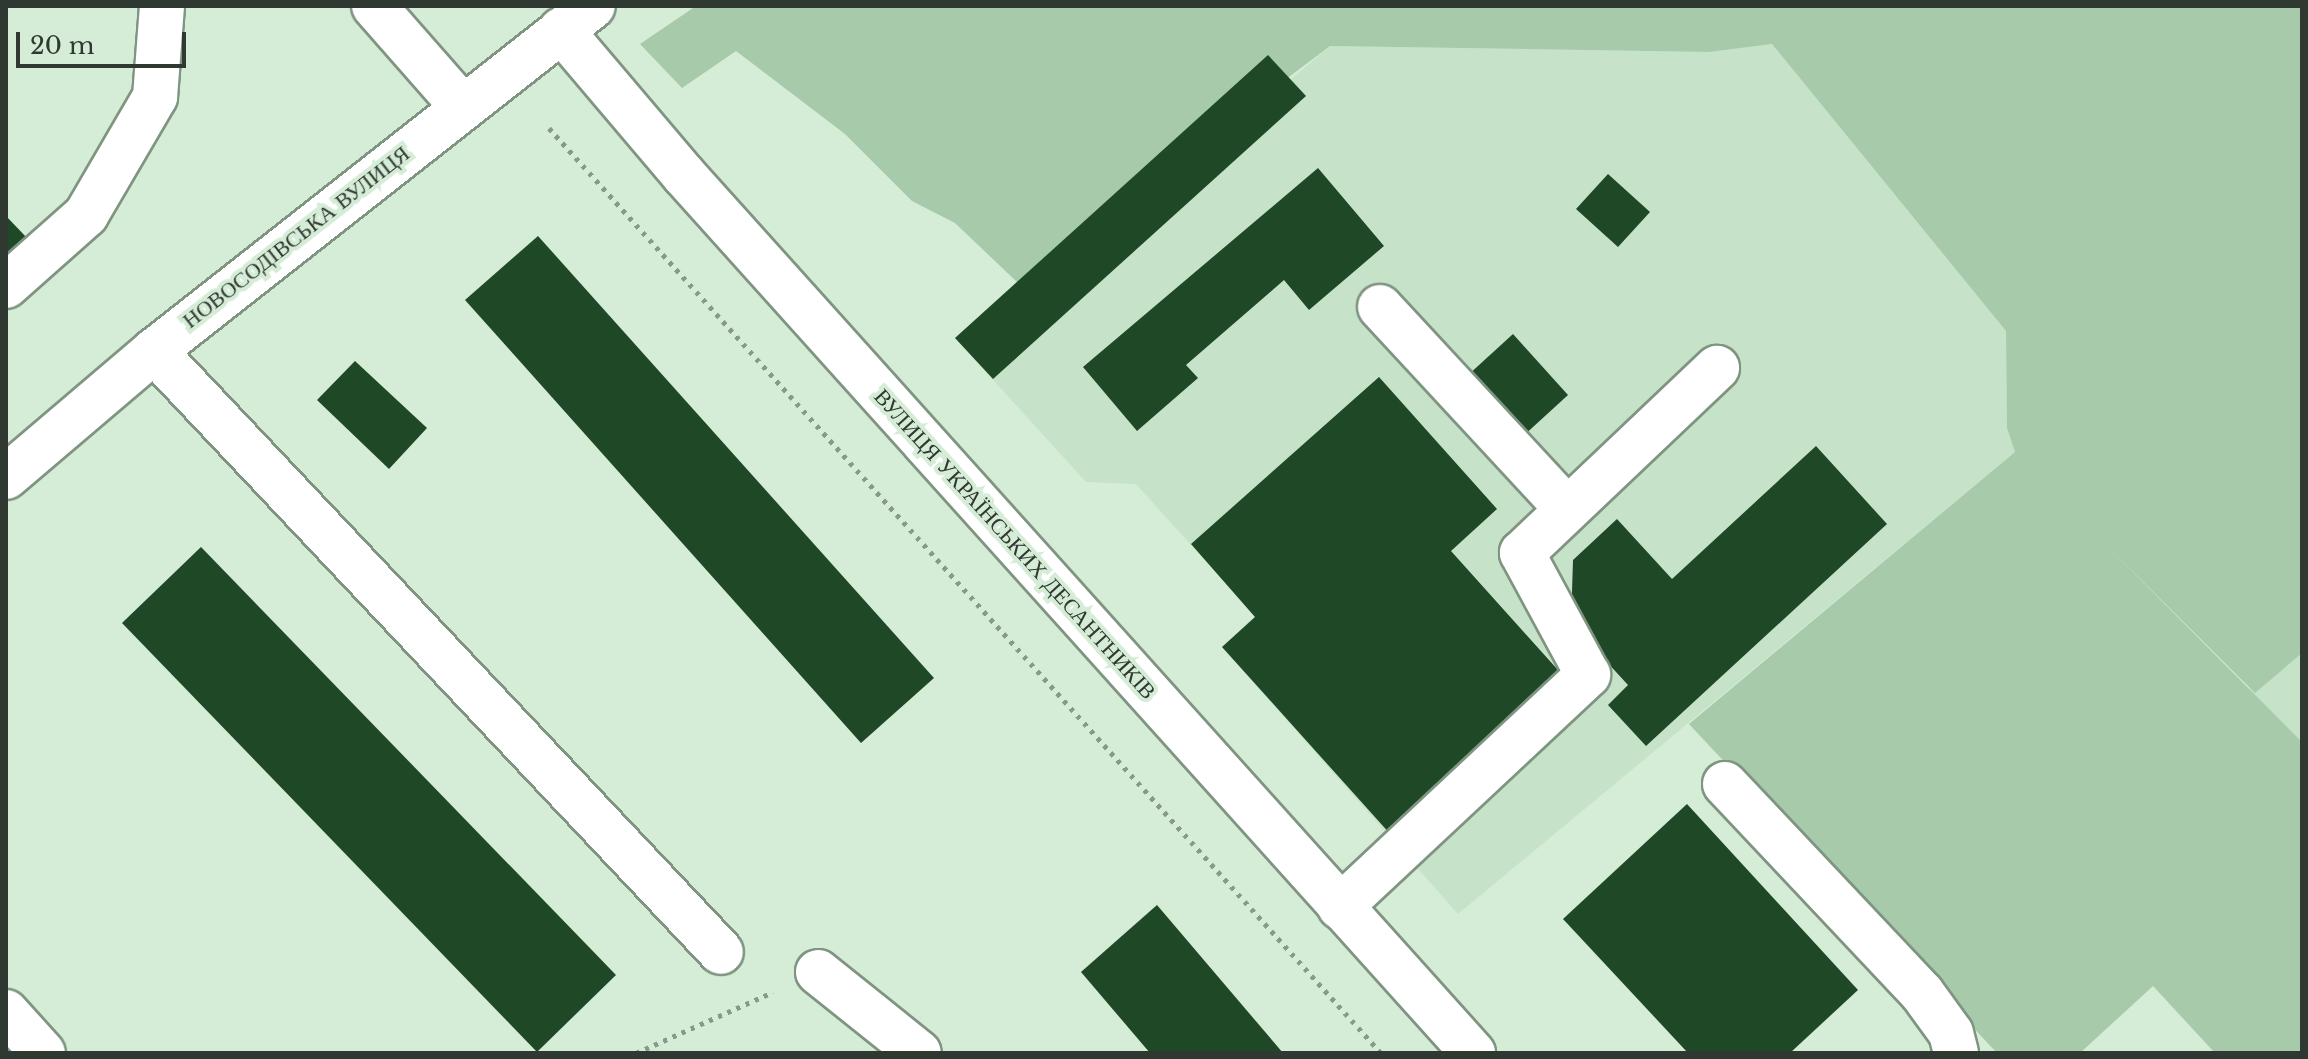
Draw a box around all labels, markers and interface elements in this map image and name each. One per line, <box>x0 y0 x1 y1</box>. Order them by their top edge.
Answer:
scale bar <box>20 16 190 66</box>
text: 20 m <box>30 31 95 60</box>
street label: НОВОСОДІВСЬКА ВУЛИЦЯ <box>177 140 415 334</box>
street label: ВУЛИЦЯ УКРАЇНСЬКИХ ДЕСАНТНИКІВ <box>869 383 1161 705</box>

